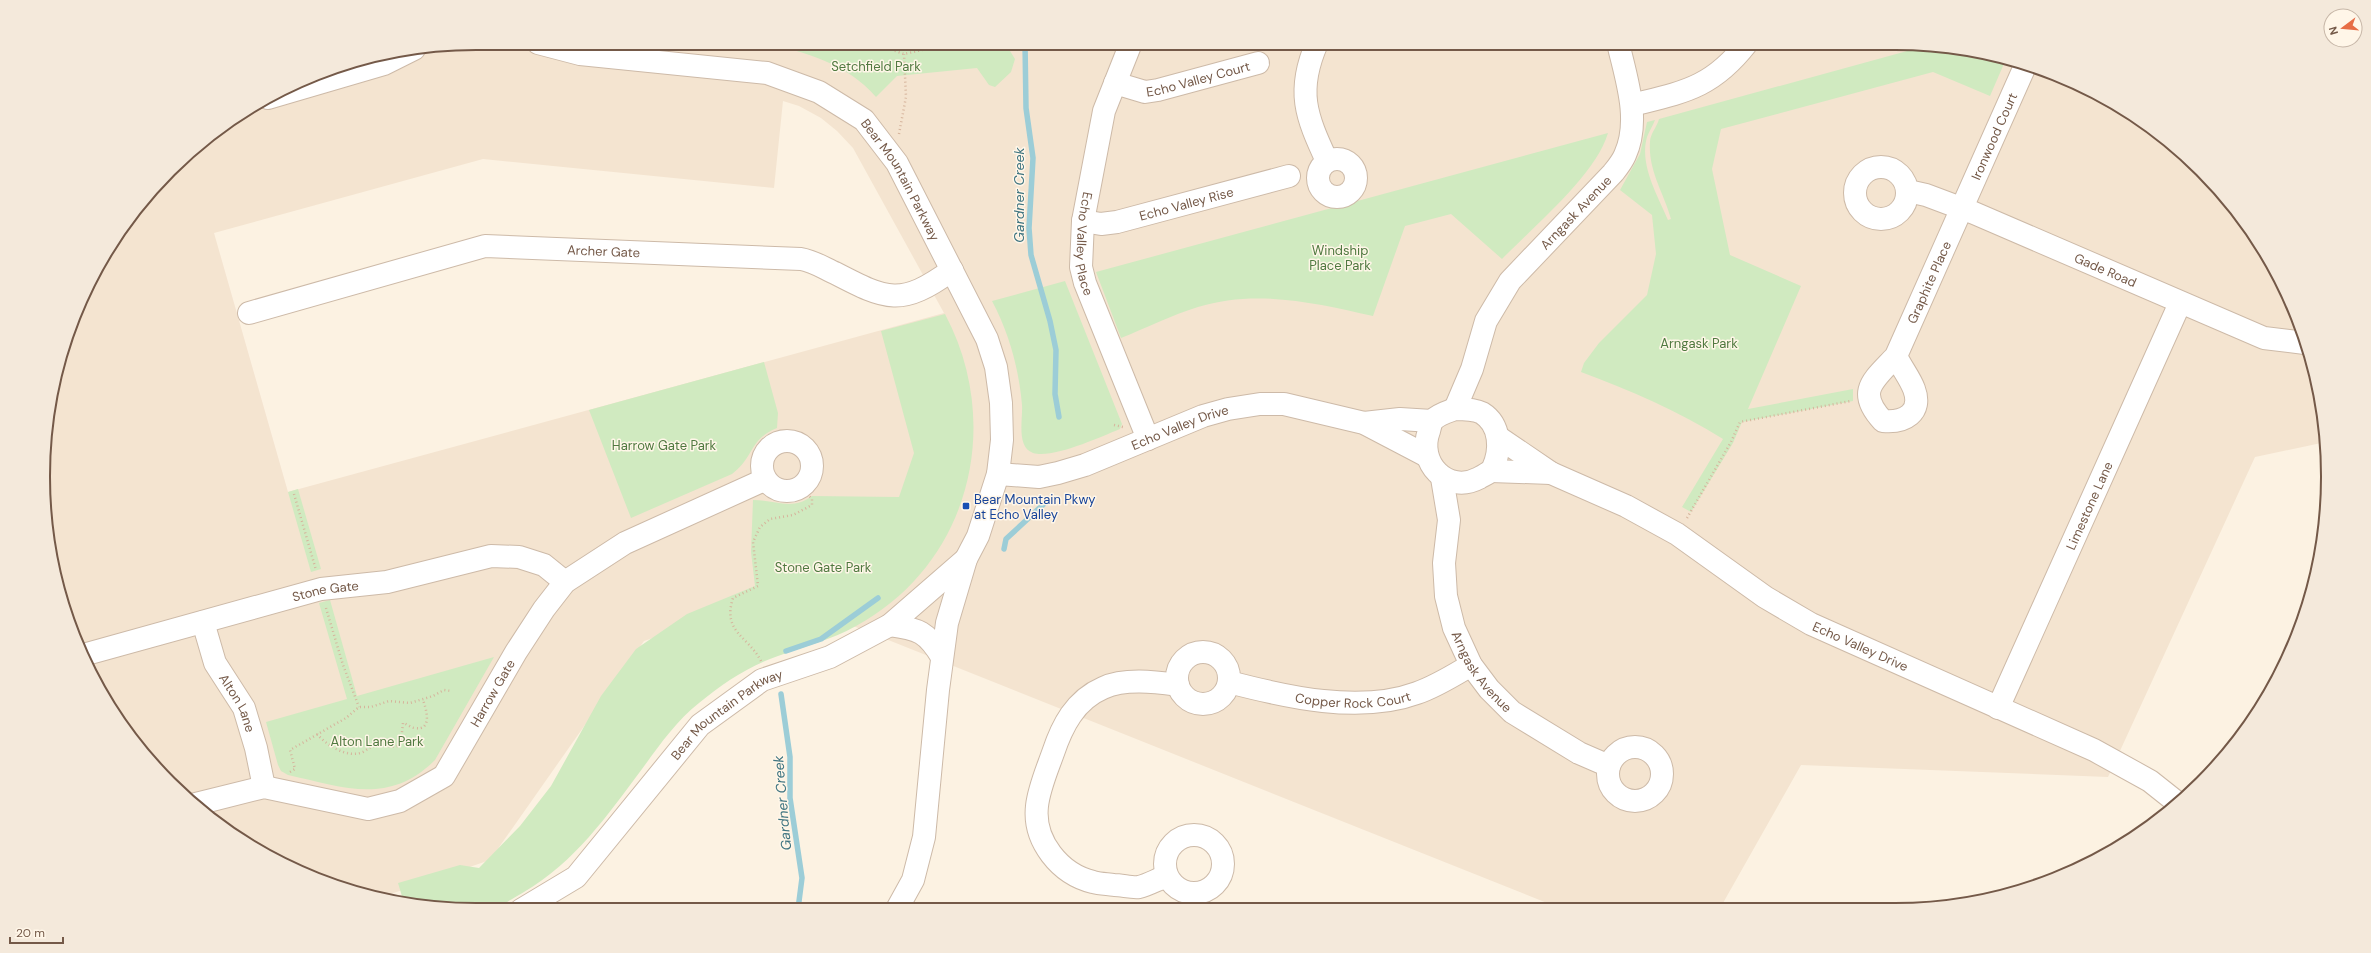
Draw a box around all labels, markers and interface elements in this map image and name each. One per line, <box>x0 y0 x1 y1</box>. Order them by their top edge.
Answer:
north arrow <box>2323 8 2363 48</box>
text: N <box>2326 25 2341 37</box>
street label: Echo Valley Court <box>1145 57 1252 100</box>
park label: Setchfield Park <box>831 58 921 75</box>
street label: Ironwood Court <box>1967 90 2021 183</box>
street label: Bear Mountain Parkway <box>857 115 944 243</box>
water label: Gardner Creek <box>1010 146 1028 243</box>
street label: Arngask Avenue <box>1536 172 1615 253</box>
street label: Echo Valley Rise <box>1137 183 1235 224</box>
street label: Echo Valley Place <box>1072 191 1098 298</box>
street label: Graphite Place <box>1903 238 1955 326</box>
street label: Archer Gate <box>567 241 640 261</box>
park label: Windship Place Park <box>1309 242 1371 274</box>
street label: Gade Road <box>2072 249 2139 291</box>
park label: Arngask Park <box>1660 335 1738 352</box>
street label: Echo Valley Drive <box>1129 401 1230 453</box>
park label: Harrow Gate Park <box>612 437 717 454</box>
street label: Limestone Lane <box>2062 459 2116 552</box>
place label: Bear Mountain Pkwy at Echo Valley <box>974 491 1096 523</box>
marker: Bear Mountain Pkwy at Echo Valley <box>961 501 971 511</box>
park label: Stone Gate Park <box>775 559 872 576</box>
street label: Stone Gate <box>290 577 359 605</box>
street label: Echo Valley Drive <box>1810 617 1911 675</box>
street label: Arngask Avenue <box>1448 628 1516 716</box>
street label: Harrow Gate <box>466 656 518 730</box>
street label: Bear Mountain Parkway <box>667 665 785 763</box>
street label: Alton Lane <box>216 670 259 734</box>
street label: Copper Rock Court <box>1294 687 1413 711</box>
park label: Alton Lane Park <box>331 733 424 750</box>
water label: Gardner Creek <box>769 754 795 851</box>
scale bar <box>10 919 63 945</box>
text: 20 m <box>16 925 45 941</box>

